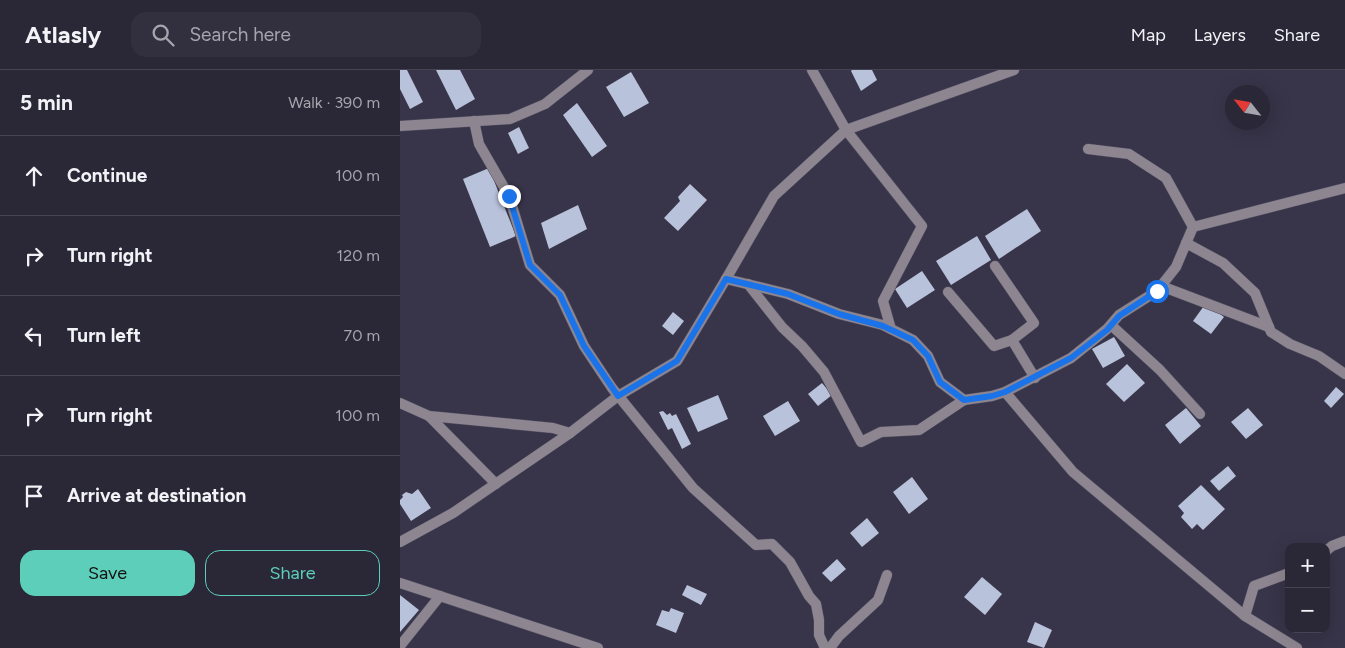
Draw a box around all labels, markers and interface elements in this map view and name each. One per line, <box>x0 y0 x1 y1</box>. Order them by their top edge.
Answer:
search box <box>131 12 481 57</box>
text: Atlasly <box>25 20 101 49</box>
icon: search <box>149 21 177 49</box>
text: Search here <box>189 23 291 46</box>
text: Map <box>1131 24 1166 46</box>
text: Layers <box>1194 24 1246 46</box>
text: Share <box>1274 24 1320 46</box>
north arrow <box>1225 85 1270 130</box>
text: 5 min <box>20 90 73 115</box>
text: Walk · 390 m <box>288 93 380 112</box>
icon: ahead <box>20 162 48 190</box>
text: Continue <box>67 164 147 187</box>
text: 100 m <box>335 166 380 185</box>
route end <box>498 185 521 208</box>
icon: right <box>20 242 48 270</box>
text: Turn right <box>67 244 153 267</box>
text: 120 m <box>337 246 380 265</box>
route start <box>1146 280 1169 303</box>
icon: left <box>20 322 48 350</box>
text: Turn left <box>67 324 141 347</box>
text: 70 m <box>344 326 380 345</box>
icon: right <box>20 402 48 430</box>
text: Turn right <box>67 404 153 427</box>
text: 100 m <box>335 406 380 425</box>
icon: arrive <box>20 482 48 510</box>
text: Arrive at destination <box>67 484 246 507</box>
map controls <box>1285 543 1330 633</box>
button: + <box>1285 543 1330 588</box>
button: Save <box>20 550 195 596</box>
button: Share <box>205 550 380 596</box>
button: − <box>1285 588 1330 633</box>

